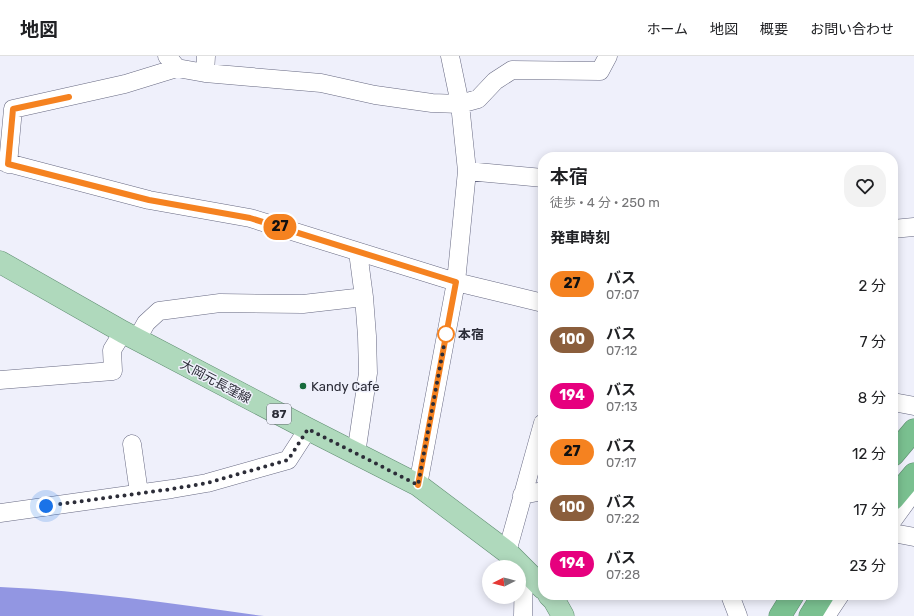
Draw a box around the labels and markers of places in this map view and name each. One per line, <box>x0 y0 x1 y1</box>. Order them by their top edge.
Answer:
marker: 本宿 <box>437 325 455 343</box>
place label: 本宿 <box>458 327 484 342</box>
place label: Kandy Cafe <box>311 379 379 394</box>
marker: Kandy Cafe <box>298 381 308 391</box>

